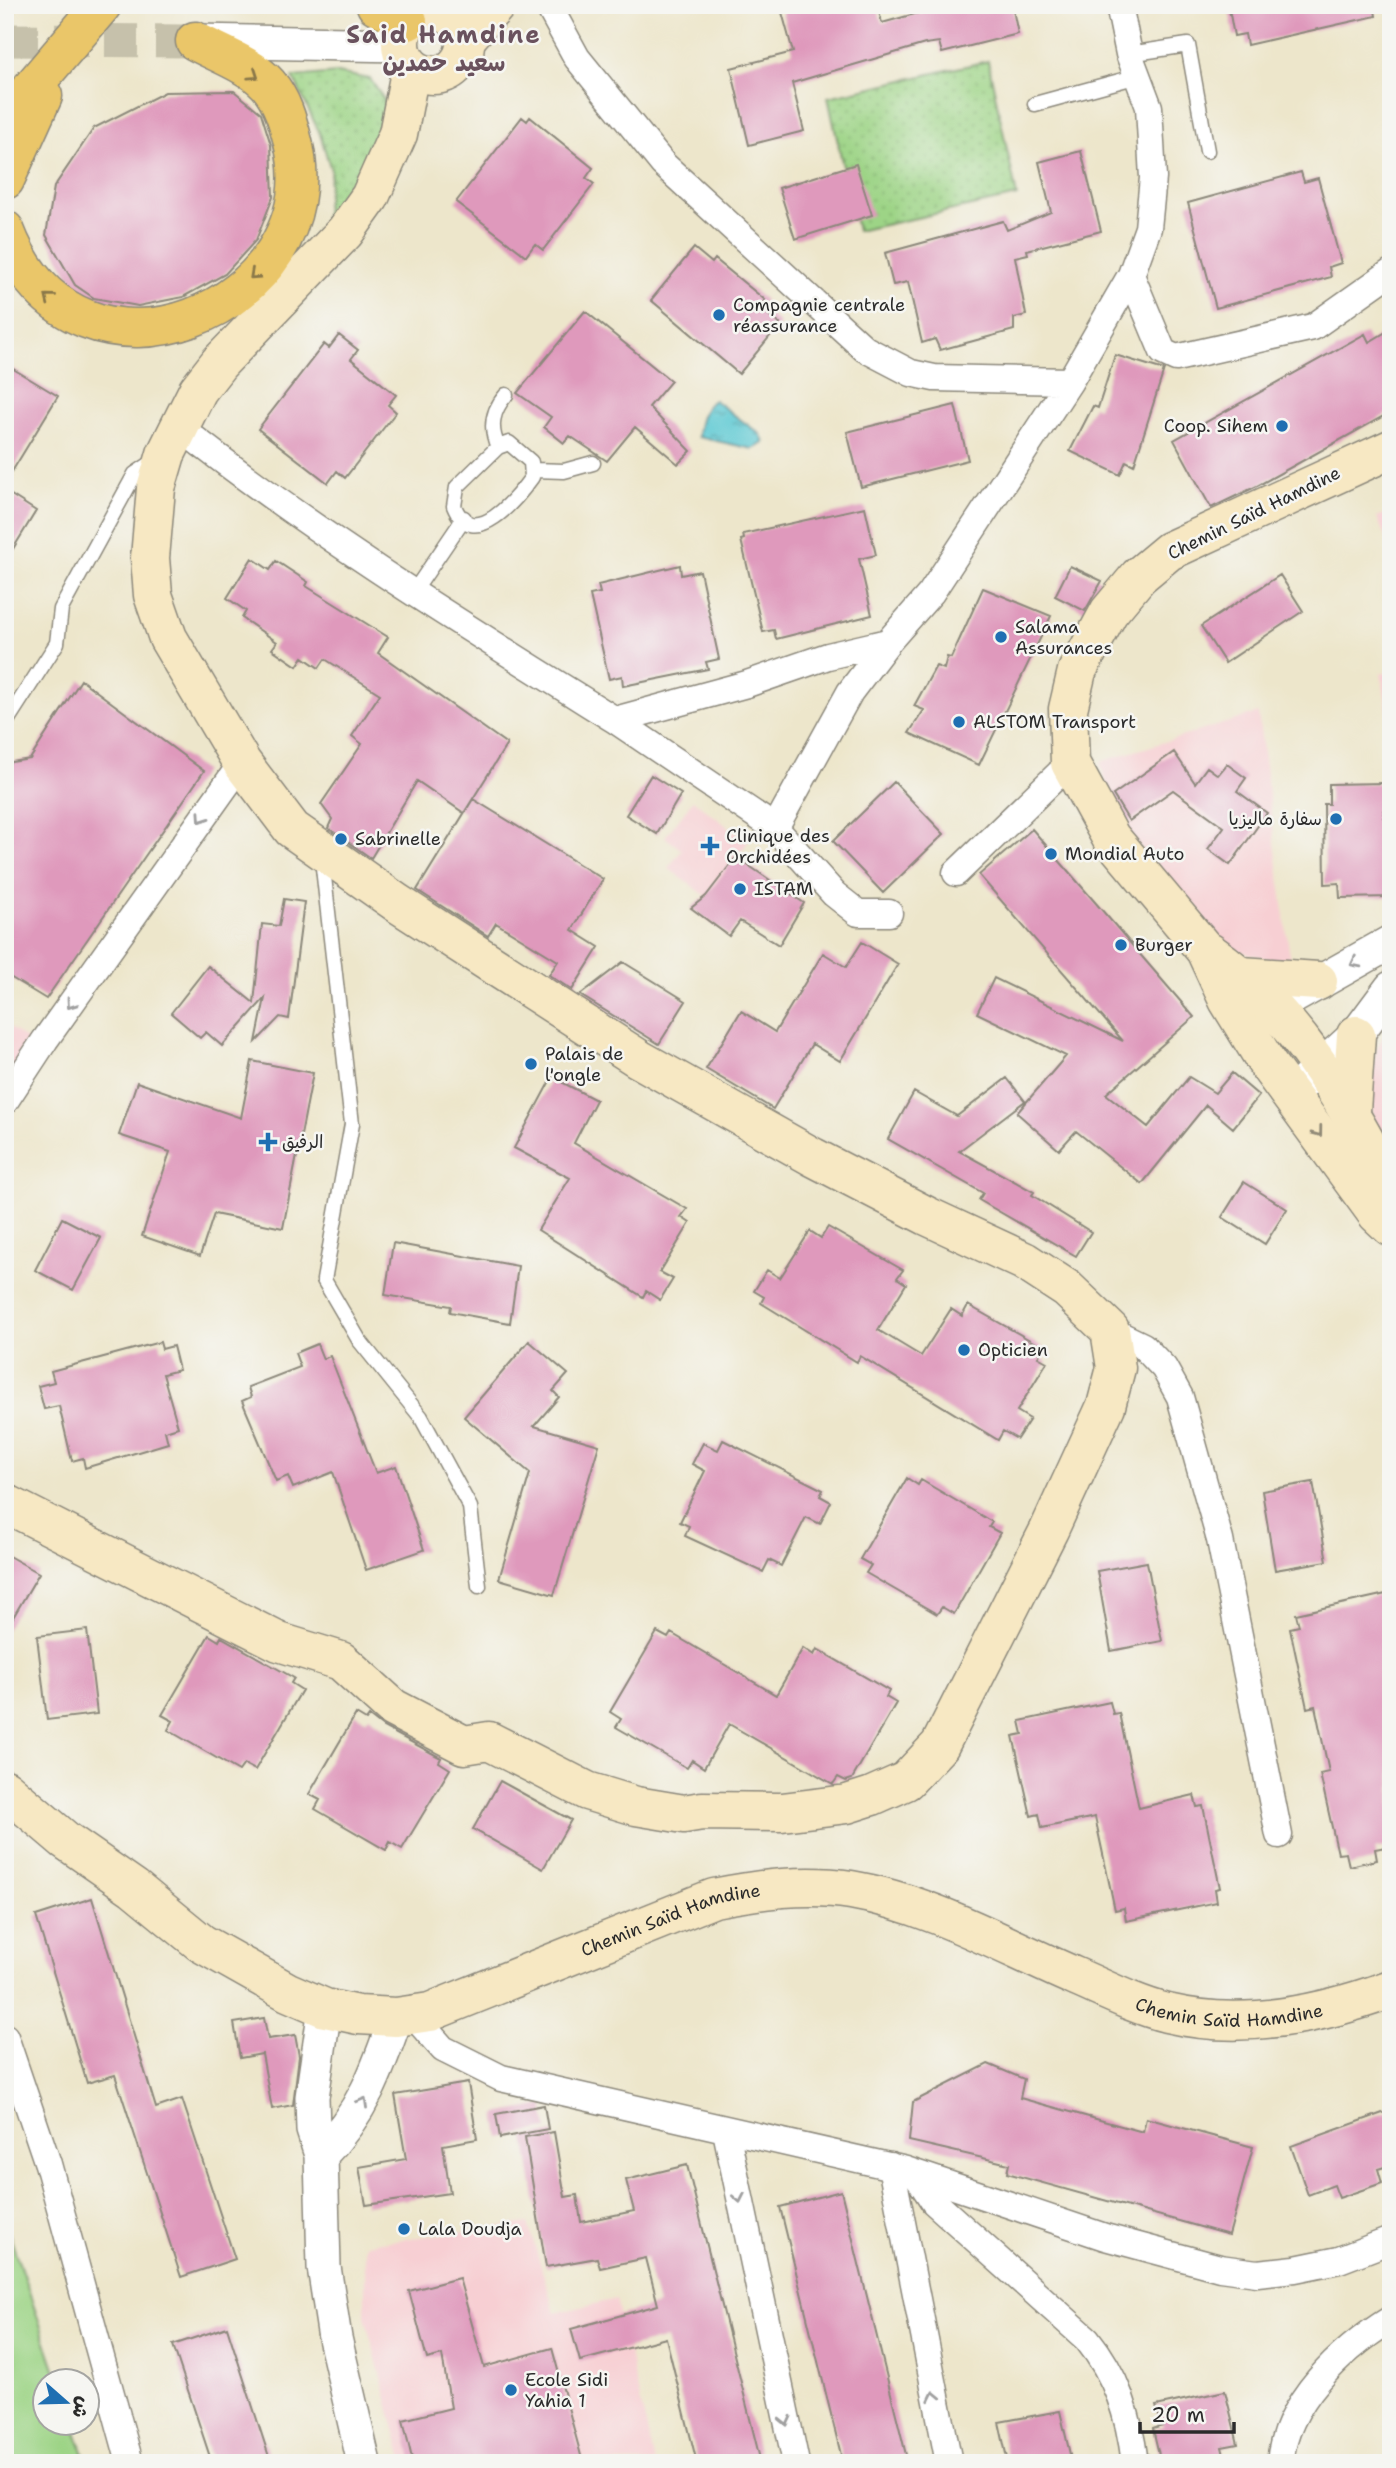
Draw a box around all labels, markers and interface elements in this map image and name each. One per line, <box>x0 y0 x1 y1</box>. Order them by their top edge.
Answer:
district label: Said Hamdine سعيد حمدين <box>346 19 542 79</box>
one-way arrow <box>246 66 259 79</box>
one-way arrow <box>249 267 262 280</box>
one-way arrow <box>45 293 57 306</box>
place label: Compagnie centrale réassurance <box>733 293 905 338</box>
marker: Compagnie centrale réassurance <box>711 307 727 323</box>
place label: Coop. Sihem <box>1164 414 1268 438</box>
marker: Coop. Sihem <box>1274 418 1290 434</box>
street label: Chemin Saïd Hamdine <box>1164 461 1344 565</box>
place label: Salama Assurances <box>1015 615 1112 660</box>
marker: Salama Assurances <box>993 629 1009 645</box>
place label: ALSTOM Transport <box>973 710 1136 734</box>
marker: ALSTOM Transport <box>951 714 967 730</box>
place label: سفارة ماليزيا <box>1228 807 1322 831</box>
one-way arrow <box>198 810 210 823</box>
marker: سفارة ماليزيا <box>1328 811 1344 827</box>
place label: Clinique des Orchidées <box>726 824 830 869</box>
place label: Sabrinelle <box>355 827 441 851</box>
marker: Sabrinelle <box>333 831 349 847</box>
marker: Clinique des Orchidées <box>700 836 720 856</box>
place label: Mondial Auto <box>1065 842 1184 866</box>
marker: Mondial Auto <box>1043 846 1059 862</box>
place label: ISTAM <box>754 877 813 901</box>
marker: ISTAM <box>732 881 748 897</box>
place label: Burger <box>1135 933 1193 957</box>
marker: Burger <box>1113 937 1129 953</box>
one-way arrow <box>1350 954 1362 968</box>
one-way arrow <box>67 996 79 1009</box>
place label: Palais de l'ongle <box>545 1042 623 1087</box>
marker: Palais de l'ongle <box>523 1056 539 1072</box>
one-way arrow <box>1309 1124 1322 1137</box>
place label: الرفيق <box>282 1130 323 1154</box>
marker: الرفيق <box>260 1134 276 1150</box>
place label: Opticien <box>978 1338 1048 1362</box>
marker: Opticien <box>956 1342 972 1358</box>
street label: Chemin Saïd Hamdine <box>577 1878 762 1962</box>
street label: Chemin Saïd Hamdine <box>1132 1992 1325 2033</box>
one-way arrow <box>355 2096 368 2109</box>
one-way arrow <box>731 2192 746 2204</box>
place label: Lala Doudja <box>418 2217 522 2241</box>
marker: Lala Doudja <box>396 2221 412 2237</box>
north arrow <box>32 2366 102 2436</box>
place label: Ecole Sidi Yahia 1 <box>525 2368 608 2413</box>
marker: Ecole Sidi Yahia 1 <box>503 2382 519 2398</box>
one-way arrow <box>928 2390 943 2402</box>
scale bar <box>1140 2391 1235 2435</box>
text: ش <box>66 2394 97 2422</box>
text: 20 m <box>1151 2401 1205 2429</box>
one-way arrow <box>778 2415 792 2427</box>

